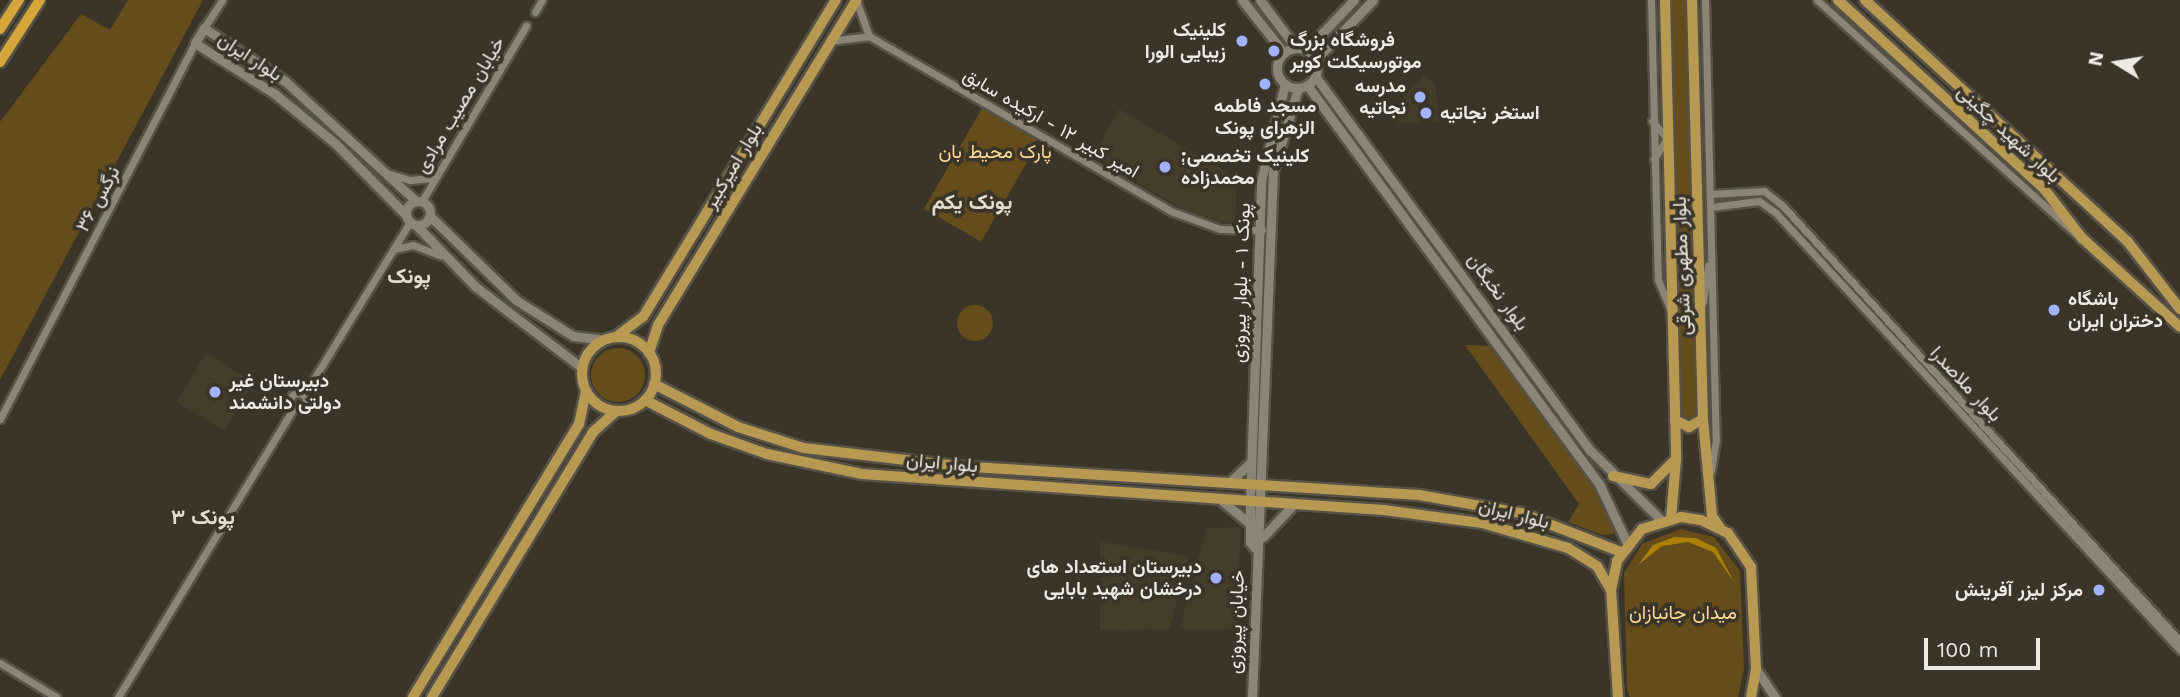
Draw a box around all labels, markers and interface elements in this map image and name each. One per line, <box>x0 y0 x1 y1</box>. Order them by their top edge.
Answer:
place label: کلینیک زیبایی الورا <box>1145 19 1226 63</box>
street label: بلوار ایران <box>214 28 286 86</box>
north arrow <box>2082 28 2152 98</box>
place label: فروشگاه بزرگ موتورسیکلت کویر <box>1290 29 1421 73</box>
marker: کلینیک زیبایی الورا <box>1232 31 1252 51</box>
street label: خیابان مصیب مرادی <box>410 33 510 177</box>
marker: فروشگاه بزرگ موتورسیکلت کویر <box>1264 41 1284 61</box>
text: N <box>2083 50 2109 68</box>
street label: امیر کبیر ۱۲ - ارکیده سابق <box>959 63 1143 183</box>
place label: مدرسه نجاتیه <box>1355 75 1406 119</box>
marker: مسجد فاطمه الزهرای پونک <box>1257 76 1273 92</box>
street label: بلوار شهید چگینی <box>1952 80 2066 188</box>
marker: مدرسه نجاتیه <box>1412 89 1428 105</box>
place label: مسجد فاطمه الزهرای پونک <box>1214 95 1316 139</box>
place label: استخر نجاتیه <box>1440 102 1540 124</box>
marker: استخر نجاتیه <box>1418 105 1434 121</box>
street label: بلوار امیرکبیر <box>699 119 767 213</box>
park label: پارک محیط بان <box>938 141 1052 163</box>
place label: ;کلینیک تخصصی محمدزاده <box>1181 145 1309 189</box>
marker: ;کلینیک تخصصی محمدزاده <box>1155 157 1175 177</box>
street label: نرگس ۳۶ <box>71 162 125 236</box>
district label: پونک یکم <box>932 189 1012 215</box>
street label: بلوار مطهری شرقی <box>1668 196 1696 336</box>
street label: پونک ۱ - بلوار پیروزی <box>1227 202 1255 364</box>
street label: بلوار نخبگان <box>1462 249 1534 335</box>
district label: پونک <box>387 263 431 289</box>
place label: باشگاه دختران ایران <box>2068 288 2163 332</box>
marker: باشگاه دختران ایران <box>2046 302 2062 318</box>
street label: بلوار ملاصدرا <box>1925 342 2007 426</box>
place label: دبیرستان غیر دولتی دانشمند <box>229 370 341 414</box>
marker: دبیرستان غیر دولتی دانشمند <box>207 384 223 400</box>
street label: بلوار ایران <box>905 449 979 477</box>
street label: بلوار ایران <box>1476 494 1552 534</box>
district label: پونک ۳ <box>171 504 235 530</box>
place label: دبیرستان استعداد های درخشان شهید بابایی <box>1027 556 1202 600</box>
marker: دبیرستان استعداد های درخشان شهید بابایی <box>1208 570 1224 586</box>
street label: خیابان پیروزی <box>1223 570 1249 674</box>
place label: مرکز لیزر آفرینش <box>1955 579 2083 601</box>
marker: مرکز لیزر آفرینش <box>2089 580 2109 600</box>
park label: میدان جانبازان <box>1629 602 1737 624</box>
scale bar <box>1928 624 2044 668</box>
text: 100 m <box>1937 637 1999 662</box>

